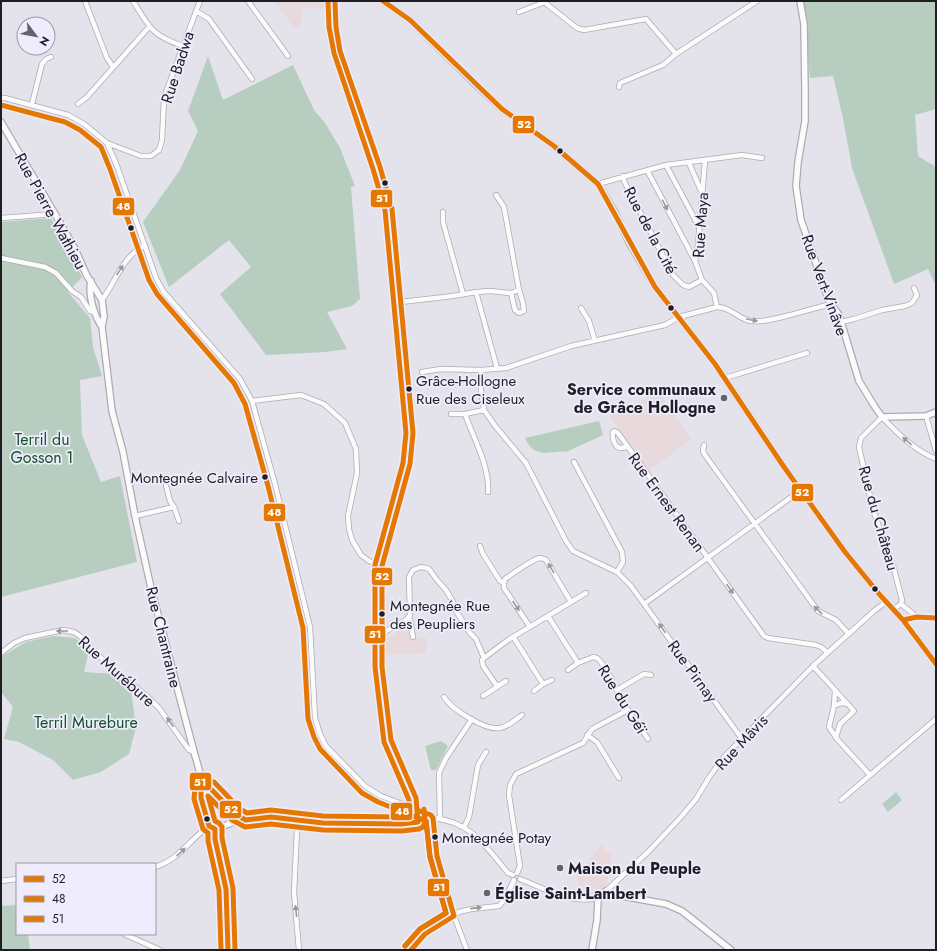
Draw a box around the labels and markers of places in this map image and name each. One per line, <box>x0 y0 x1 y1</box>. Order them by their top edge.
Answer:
unlabelled marker <box>555 146 565 156</box>
unlabelled marker <box>380 178 390 188</box>
unlabelled marker <box>126 223 136 233</box>
unlabelled marker <box>666 303 676 313</box>
place label: Grâce-Hollogne Rue des Ciseleux <box>416 370 525 410</box>
place label: Service communaux de Grâce Hollogne <box>567 378 716 419</box>
marker: Grâce-Hollogne Rue des Ciseleux <box>404 384 414 394</box>
marker: Service communaux de Grâce Hollogne <box>719 393 729 403</box>
place label: Montegnée Calvaire <box>131 467 258 489</box>
marker: Montegnée Calvaire <box>260 472 270 482</box>
unlabelled marker <box>870 584 880 594</box>
place label: Montegnée Rue des Peupliers <box>390 595 490 635</box>
marker: Montegnée Rue des Peupliers <box>377 609 387 619</box>
unlabelled marker <box>202 814 212 824</box>
place label: Montegnée Potay <box>442 827 552 849</box>
marker: Montegnée Potay <box>430 832 440 842</box>
place label: Maison du Peuple <box>568 857 701 880</box>
marker: Maison du Peuple <box>555 863 565 873</box>
place label: Église Saint-Lambert <box>495 882 647 905</box>
marker: Église Saint-Lambert <box>482 888 492 898</box>

